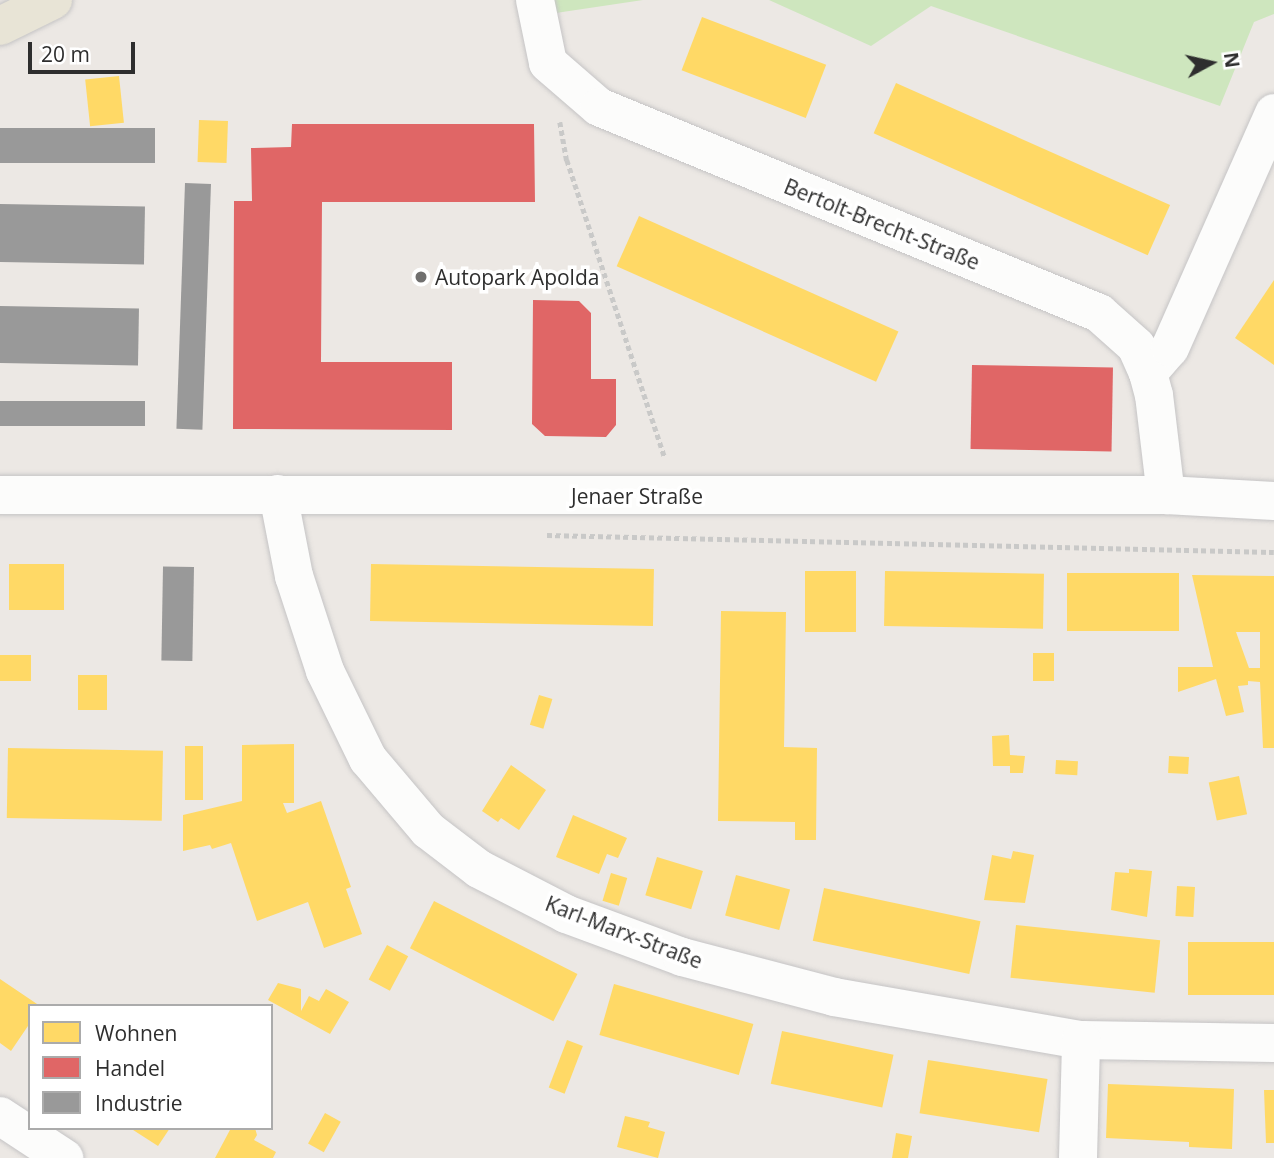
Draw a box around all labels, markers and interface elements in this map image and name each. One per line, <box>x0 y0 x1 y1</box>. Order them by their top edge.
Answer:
scale bar <box>32 28 138 72</box>
north arrow <box>1176 28 1246 98</box>
text: 20 m <box>41 40 90 68</box>
text: N <box>1218 51 1246 70</box>
street label: Bertolt-Brecht-Straße <box>780 173 984 275</box>
place label: Autopark Apolda <box>435 264 599 290</box>
marker: Autopark Apolda <box>413 269 429 285</box>
street label: Jenaer Straße <box>571 483 703 509</box>
street label: Karl-Marx-Straße <box>542 890 706 974</box>
legend <box>28 1004 273 1130</box>
text: Wohnen <box>95 1019 177 1047</box>
text: Handel <box>95 1054 165 1082</box>
text: Industrie <box>95 1089 183 1117</box>

